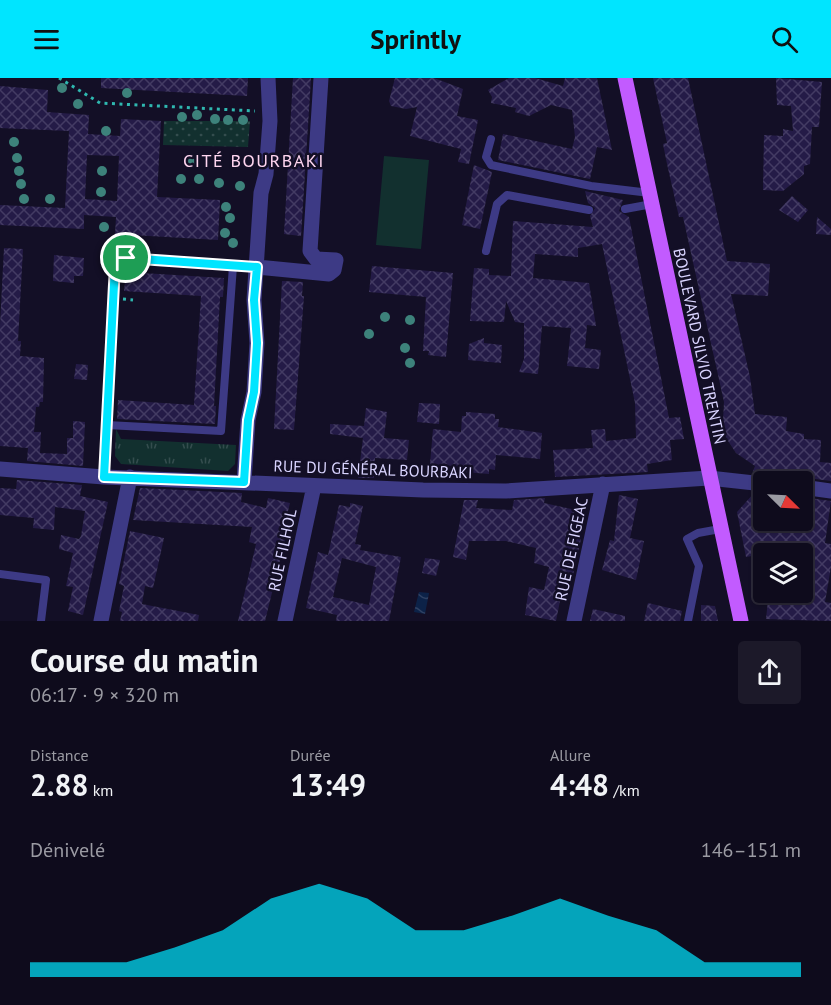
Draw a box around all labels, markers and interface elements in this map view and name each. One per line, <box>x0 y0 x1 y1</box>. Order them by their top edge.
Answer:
text: Sprintly <box>370 22 461 56</box>
icon: menu <box>30 23 63 56</box>
icon: search <box>768 23 801 56</box>
district label: CITÉ BOURBAKI <box>183 149 325 172</box>
pin <box>100 232 151 283</box>
icon: arrive <box>109 241 142 274</box>
street label: BOULEVARD SILVIO TRENTIN <box>669 246 731 446</box>
street label: RUE DU GÉNÉRAL BOURBAKI <box>273 456 473 482</box>
north arrow <box>753 471 813 531</box>
map controls <box>753 471 813 603</box>
street label: RUE DE FIGEAC <box>550 495 592 603</box>
street label: RUE FILHOL <box>263 507 301 593</box>
button: layers <box>753 543 813 603</box>
text: Course du matin <box>30 638 259 681</box>
button: share <box>738 641 801 704</box>
text: 06:17 · 9 × 320 m <box>30 682 179 708</box>
text: Distance <box>30 745 89 765</box>
text: Durée <box>290 745 331 765</box>
text: Allure <box>550 745 591 765</box>
text: 2.88 <box>30 765 88 804</box>
text: 13:49 <box>290 765 366 804</box>
text: 4:48 <box>550 765 609 804</box>
text: km <box>88 780 113 800</box>
text: /km <box>609 780 640 800</box>
text: Dénivelé <box>30 837 105 863</box>
text: 146–151 m <box>701 837 801 863</box>

